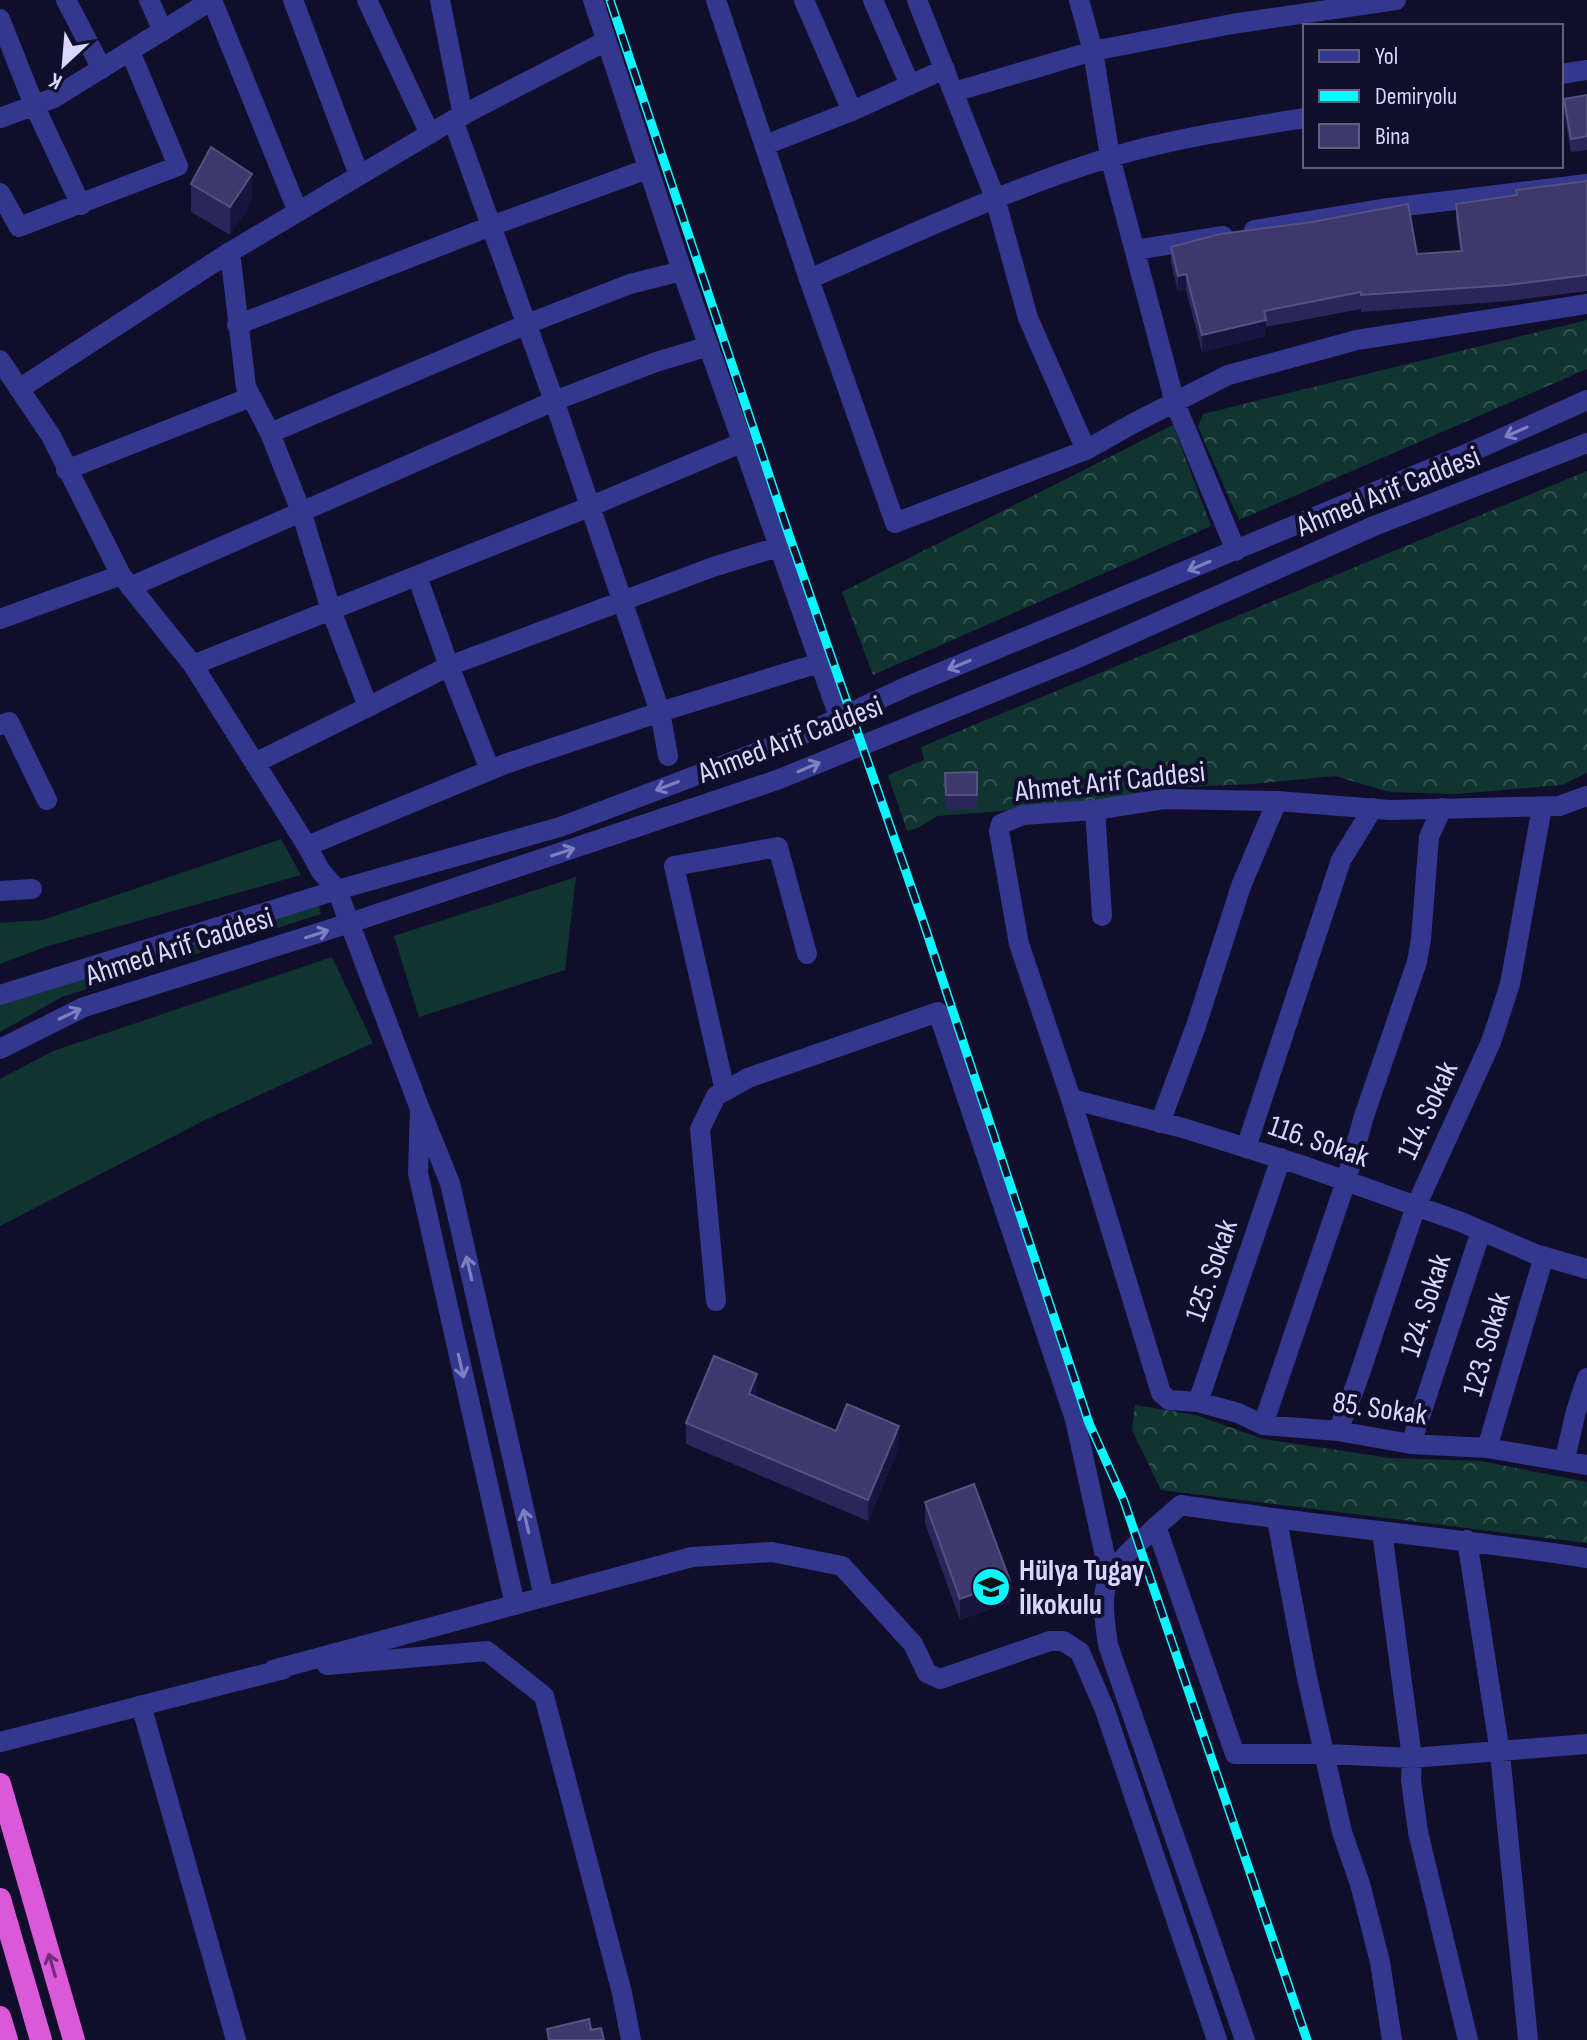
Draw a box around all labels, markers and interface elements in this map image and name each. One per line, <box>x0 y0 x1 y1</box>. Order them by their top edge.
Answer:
north arrow <box>24 24 104 104</box>
legend <box>1303 24 1563 168</box>
text: Yol <box>1375 42 1398 71</box>
text: K <box>45 66 67 95</box>
text: Demiryolu <box>1375 82 1457 111</box>
text: Bina <box>1375 122 1410 151</box>
one-way arrow <box>1504 425 1528 440</box>
street label: Ahmed Arif Caddesi <box>1290 439 1485 545</box>
one-way arrow <box>1187 560 1212 574</box>
one-way arrow <box>947 659 972 673</box>
street label: Ahmed Arif Caddesi <box>692 688 888 792</box>
street label: Ahmet Arif Caddesi <box>1012 754 1207 810</box>
one-way arrow <box>796 759 821 774</box>
one-way arrow <box>655 780 680 795</box>
one-way arrow <box>551 843 576 858</box>
street label: Ahmed Arif Caddesi <box>80 900 277 994</box>
one-way arrow <box>303 926 329 941</box>
one-way arrow <box>57 1006 81 1021</box>
street label: 114. Sokak <box>1390 1055 1466 1165</box>
street label: 116. Sokak <box>1264 1108 1374 1176</box>
street label: 125. Sokak <box>1178 1214 1246 1326</box>
street label: 124. Sokak <box>1392 1249 1460 1361</box>
one-way arrow <box>461 1255 476 1281</box>
street label: 123. Sokak <box>1455 1288 1519 1400</box>
one-way arrow <box>454 1352 469 1378</box>
street label: 85. Sokak <box>1330 1385 1430 1434</box>
one-way arrow <box>518 1509 533 1535</box>
place label: Hülya Tugay İlkokulu <box>1019 1553 1145 1623</box>
school or university icon: Hülya Tugay İlkokulu <box>970 1566 1012 1608</box>
one-way arrow <box>44 1953 59 1979</box>

